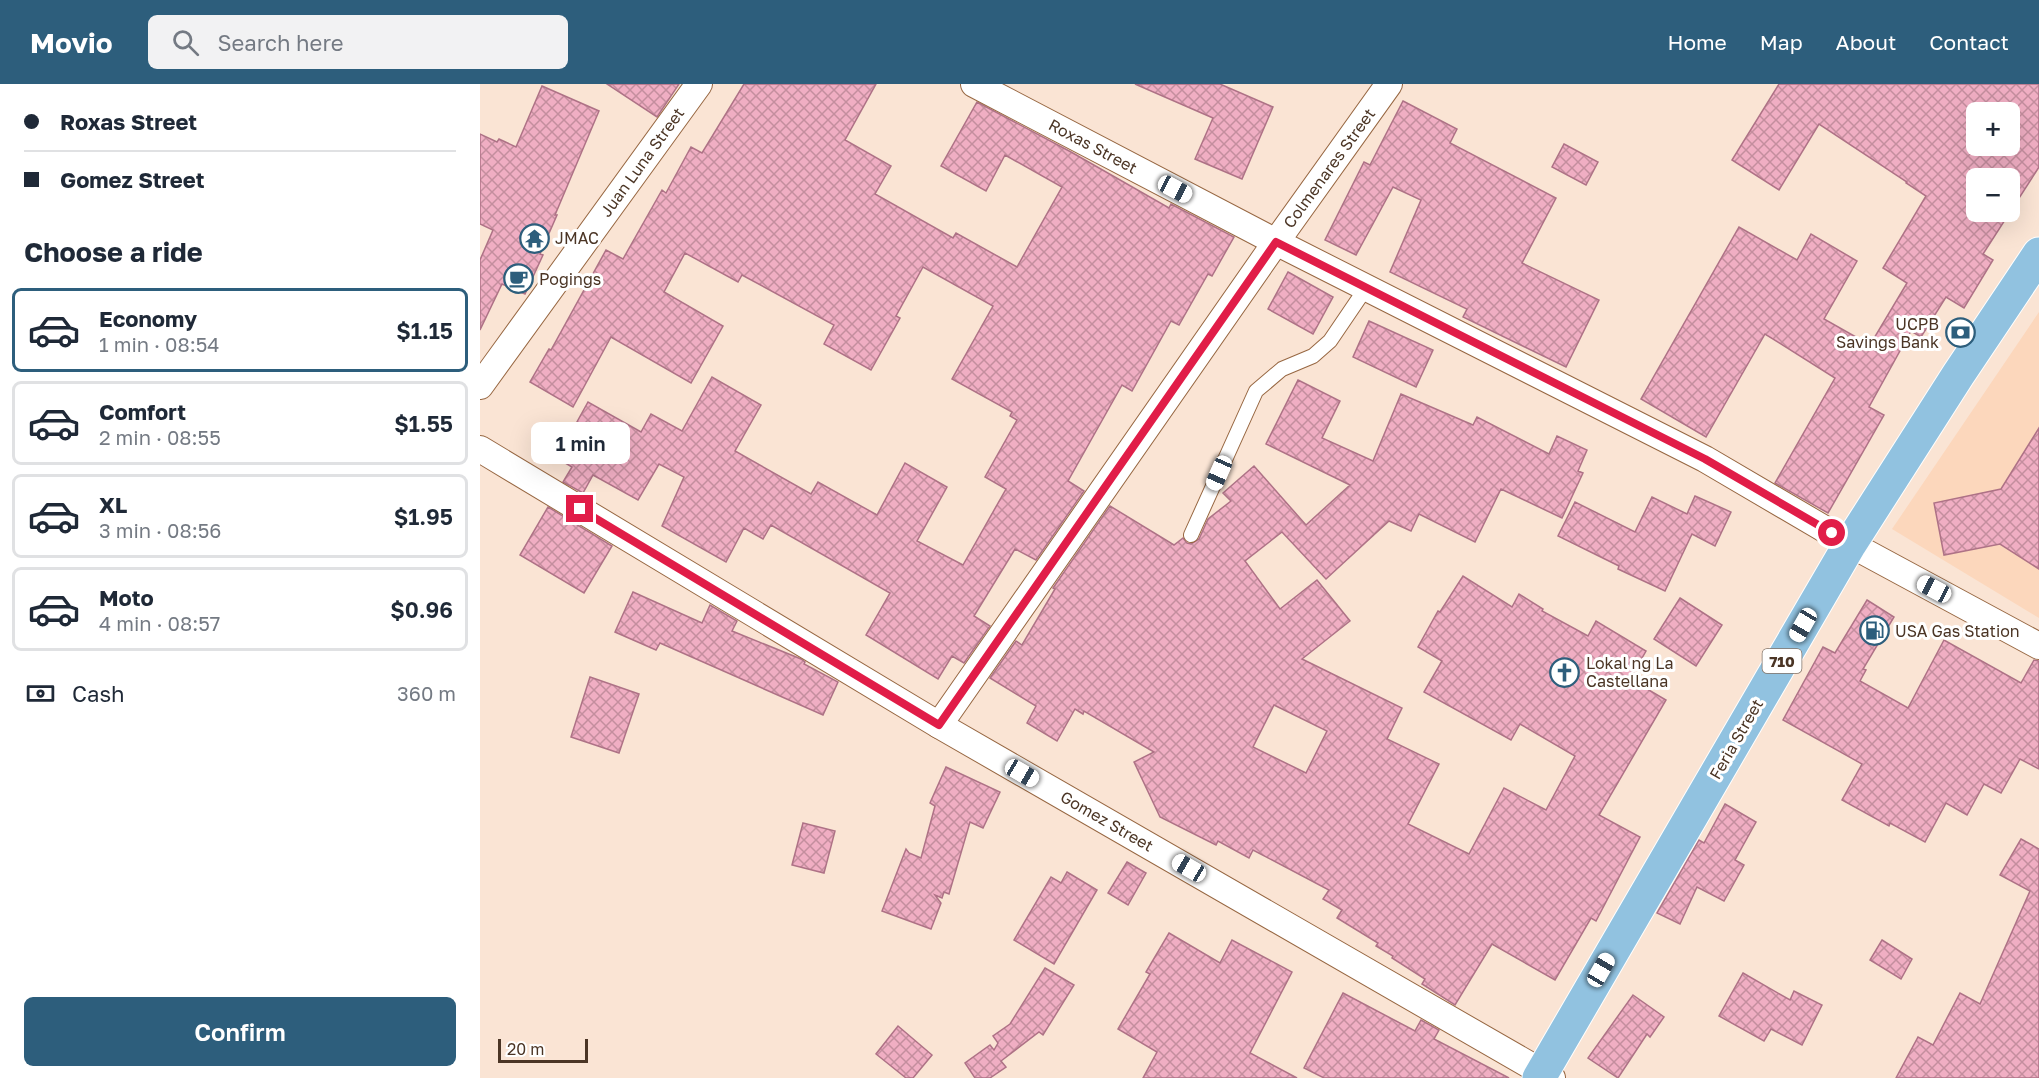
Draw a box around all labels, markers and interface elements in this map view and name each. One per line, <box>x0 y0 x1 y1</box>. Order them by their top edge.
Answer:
search box <box>148 15 568 69</box>
text: Movio <box>30 26 112 59</box>
icon: search <box>169 26 202 59</box>
text: Search here <box>217 29 344 56</box>
text: Home <box>1667 29 1727 55</box>
text: Map <box>1760 29 1803 55</box>
text: About <box>1836 29 1896 55</box>
text: Contact <box>1929 29 2009 55</box>
map controls <box>1966 102 2020 222</box>
button: + <box>1966 102 2020 156</box>
street label: Juan Luna Street <box>596 103 688 221</box>
street label: Colmenares Street <box>1279 104 1379 232</box>
text: Roxas Street <box>60 108 197 135</box>
street label: Roxas Street <box>1045 114 1141 178</box>
text: Gomez Street <box>60 166 204 193</box>
button: − <box>1966 168 2020 222</box>
car <box>1155 173 1195 205</box>
temple icon: JMAC <box>518 222 550 254</box>
place label: JMAC <box>555 228 599 248</box>
text: Choose a ride <box>24 236 203 268</box>
cafe icon: Pogings <box>502 263 534 295</box>
place label: Pogings <box>539 269 601 289</box>
icon: car <box>27 303 81 357</box>
text: Economy <box>99 305 197 332</box>
place label: UCPB Savings Bank <box>1836 314 1939 352</box>
text: $1.15 <box>396 317 453 344</box>
bank icon: UCPB Savings Bank <box>1944 317 1976 349</box>
text: 1 min · 08:54 <box>99 332 219 356</box>
icon: car <box>27 396 81 450</box>
text: Comfort <box>99 398 186 425</box>
text: $1.55 <box>394 410 453 437</box>
callout: 1 min <box>531 422 630 464</box>
text: 2 min · 08:55 <box>99 425 221 449</box>
text: 1 min <box>555 431 606 455</box>
car <box>1203 453 1235 493</box>
icon: car <box>27 489 81 543</box>
text: XL <box>99 491 127 518</box>
route end <box>566 495 593 522</box>
text: $1.95 <box>394 503 453 530</box>
text: 3 min · 08:56 <box>99 518 221 542</box>
route start <box>1818 519 1845 546</box>
car <box>1914 573 1954 605</box>
icon: car <box>27 582 81 636</box>
text: Moto <box>99 584 154 611</box>
text: $0.96 <box>390 596 453 623</box>
car <box>1786 605 1820 645</box>
text: 4 min · 08:57 <box>99 611 220 635</box>
fuel station icon: USA Gas Station <box>1858 615 1890 647</box>
place label: USA Gas Station <box>1895 621 2020 641</box>
road number: 710 <box>1762 649 1802 673</box>
place label: Lokal ng La Castellana <box>1586 653 1674 691</box>
church icon: Lokal ng La Castellana <box>1549 656 1581 688</box>
icon: cash <box>24 677 57 710</box>
text: Cash <box>72 680 125 707</box>
text: 360 m <box>397 681 456 705</box>
street label: Feria Street <box>1705 695 1767 783</box>
car <box>1002 756 1042 790</box>
street label: Gomez Street <box>1057 786 1157 856</box>
car <box>1169 851 1209 885</box>
car <box>1584 950 1618 990</box>
button: Confirm <box>24 997 456 1066</box>
scale bar <box>498 1036 588 1064</box>
text: 20 m <box>507 1039 544 1059</box>

